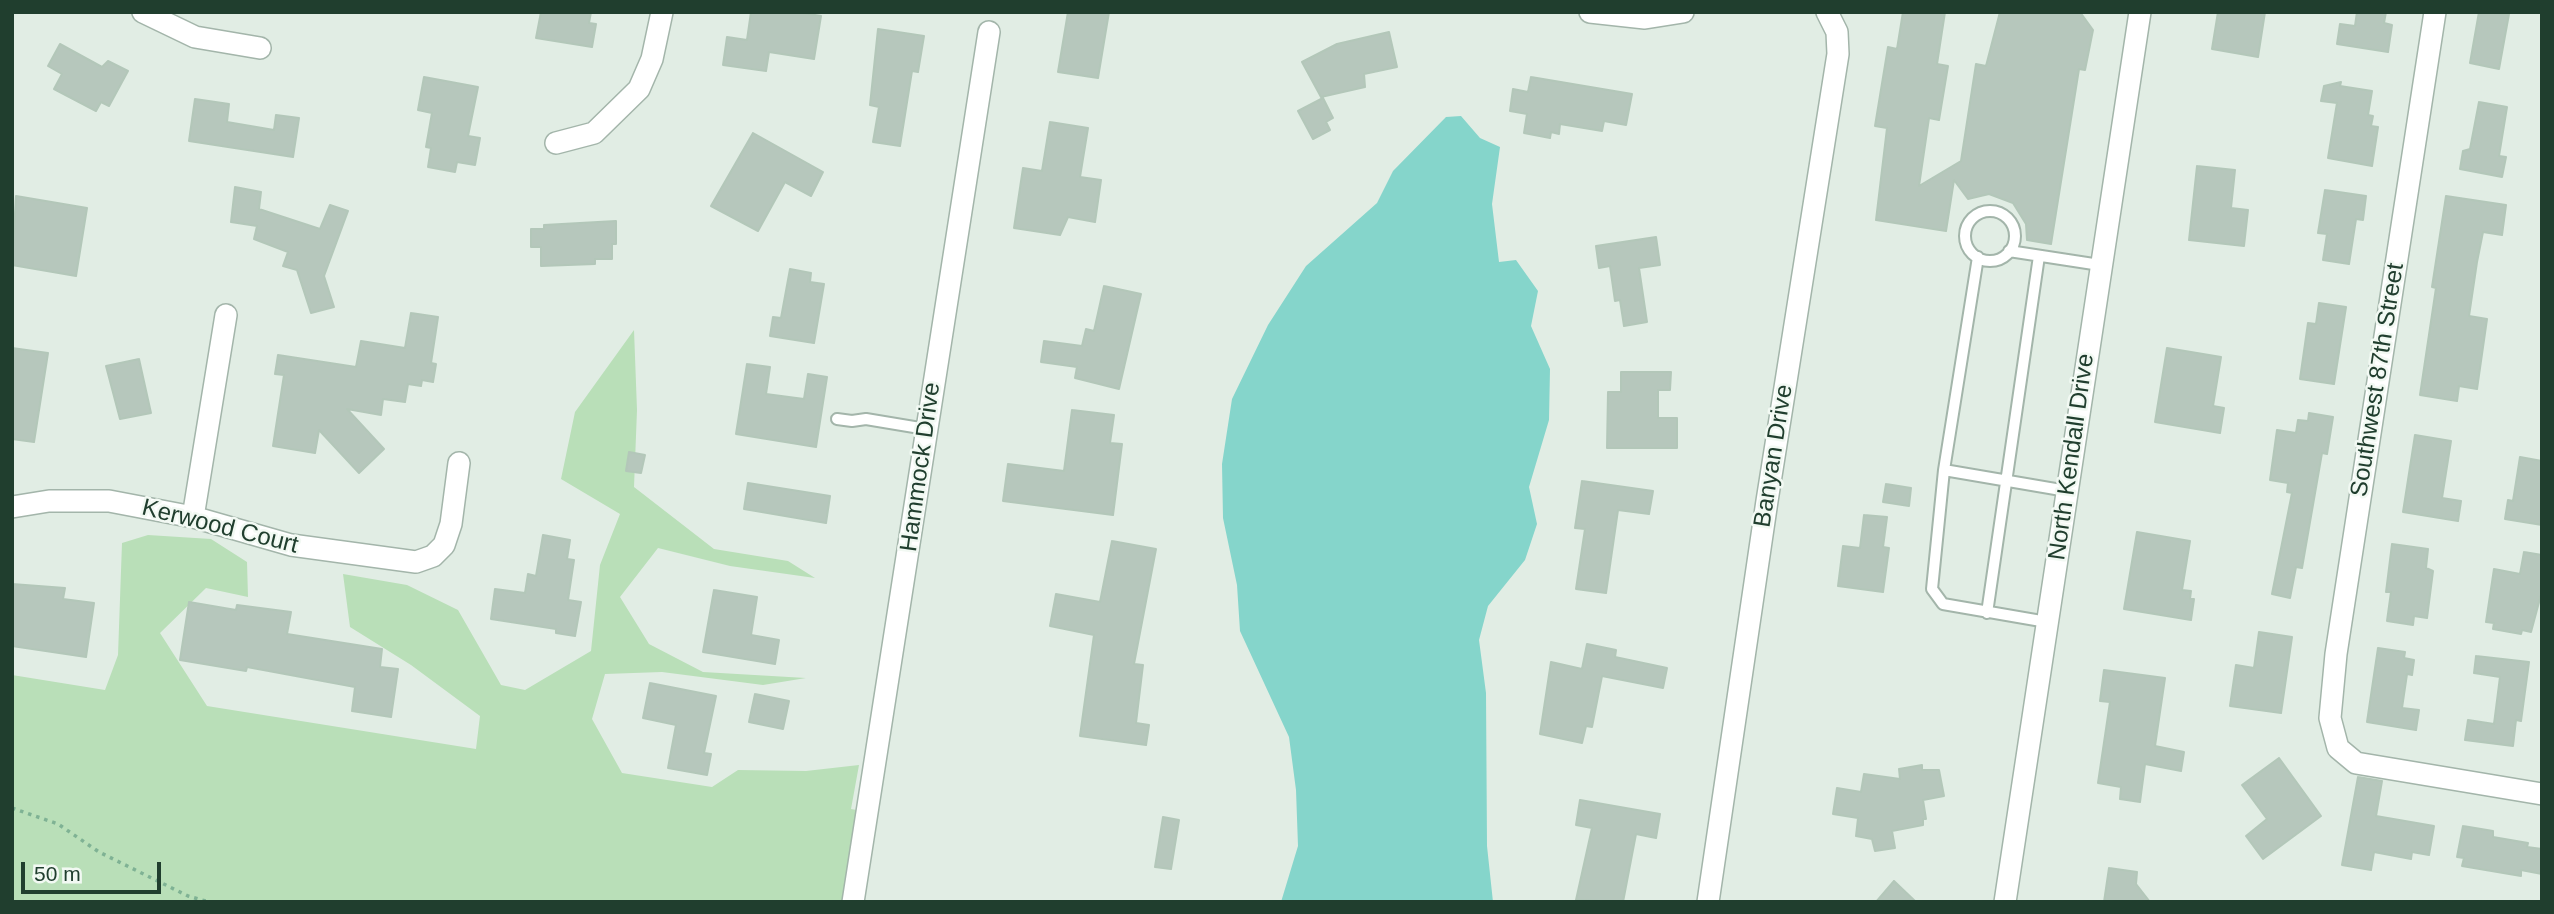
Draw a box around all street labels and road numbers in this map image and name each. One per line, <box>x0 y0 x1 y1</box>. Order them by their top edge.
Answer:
street label: Southwest 87th Street <box>2345 261 2411 499</box>
street label: North Kendall Drive <box>2043 352 2101 562</box>
street label: Hammock Drive <box>895 380 947 554</box>
street label: Banyan Drive <box>1749 383 1799 529</box>
street label: Kerwood Court <box>139 494 301 560</box>

